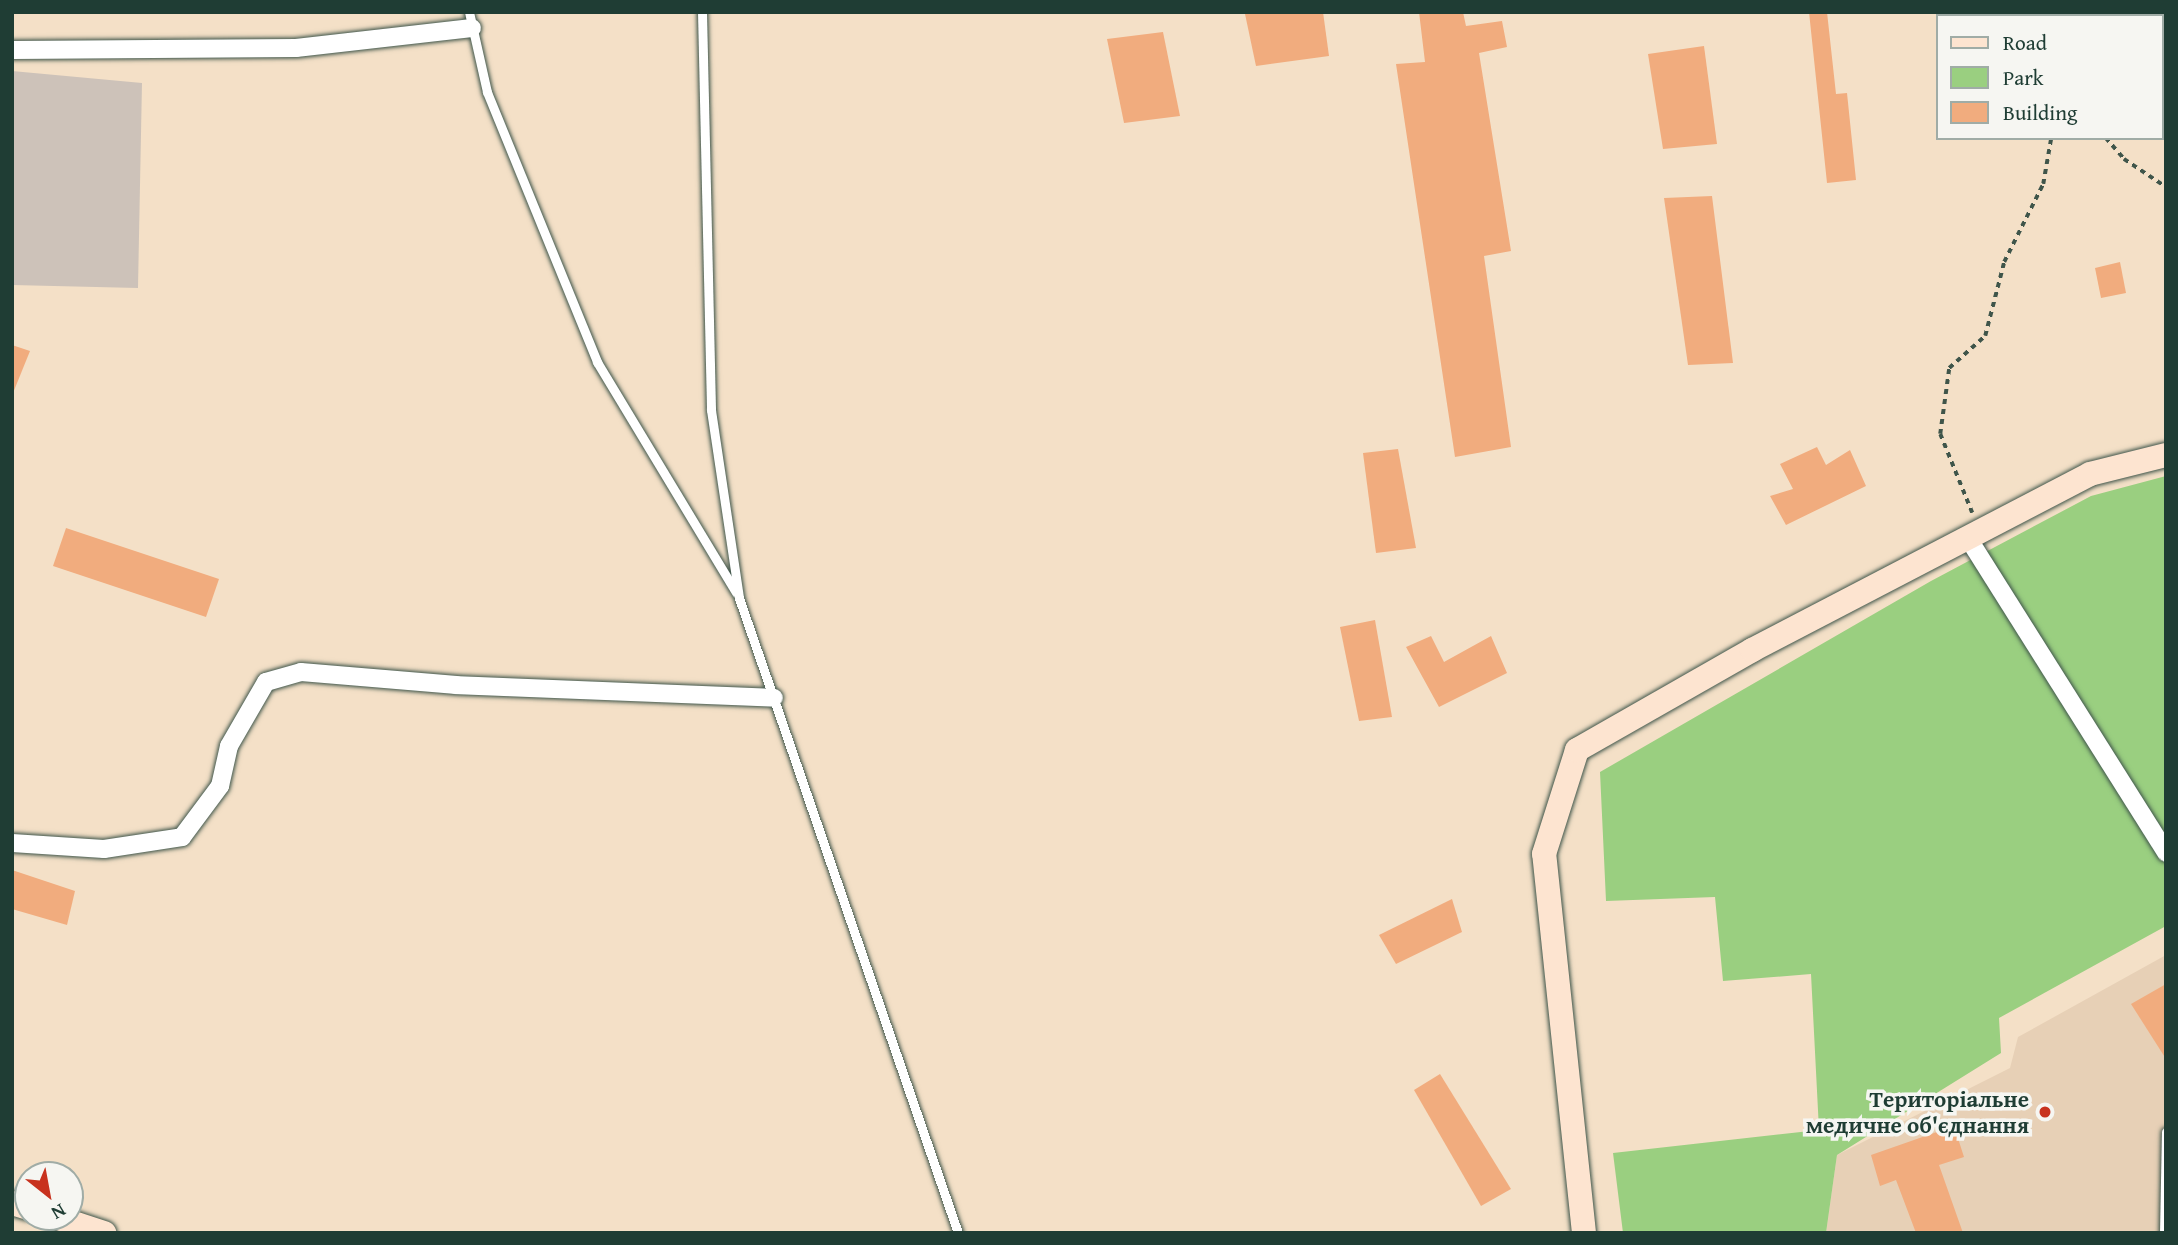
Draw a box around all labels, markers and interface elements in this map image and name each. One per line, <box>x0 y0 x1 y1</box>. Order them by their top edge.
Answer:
legend <box>1937 14 2164 140</box>
text: Road <box>2003 27 2047 58</box>
text: Park <box>2003 62 2044 93</box>
text: Building <box>2003 97 2077 128</box>
place label: Територіальне медичне об'єднання <box>1806 1085 2029 1139</box>
marker: Територіальне медичне об'єднання <box>2035 1102 2055 1122</box>
north arrow <box>14 1161 84 1231</box>
text: N <box>46 1197 71 1228</box>

